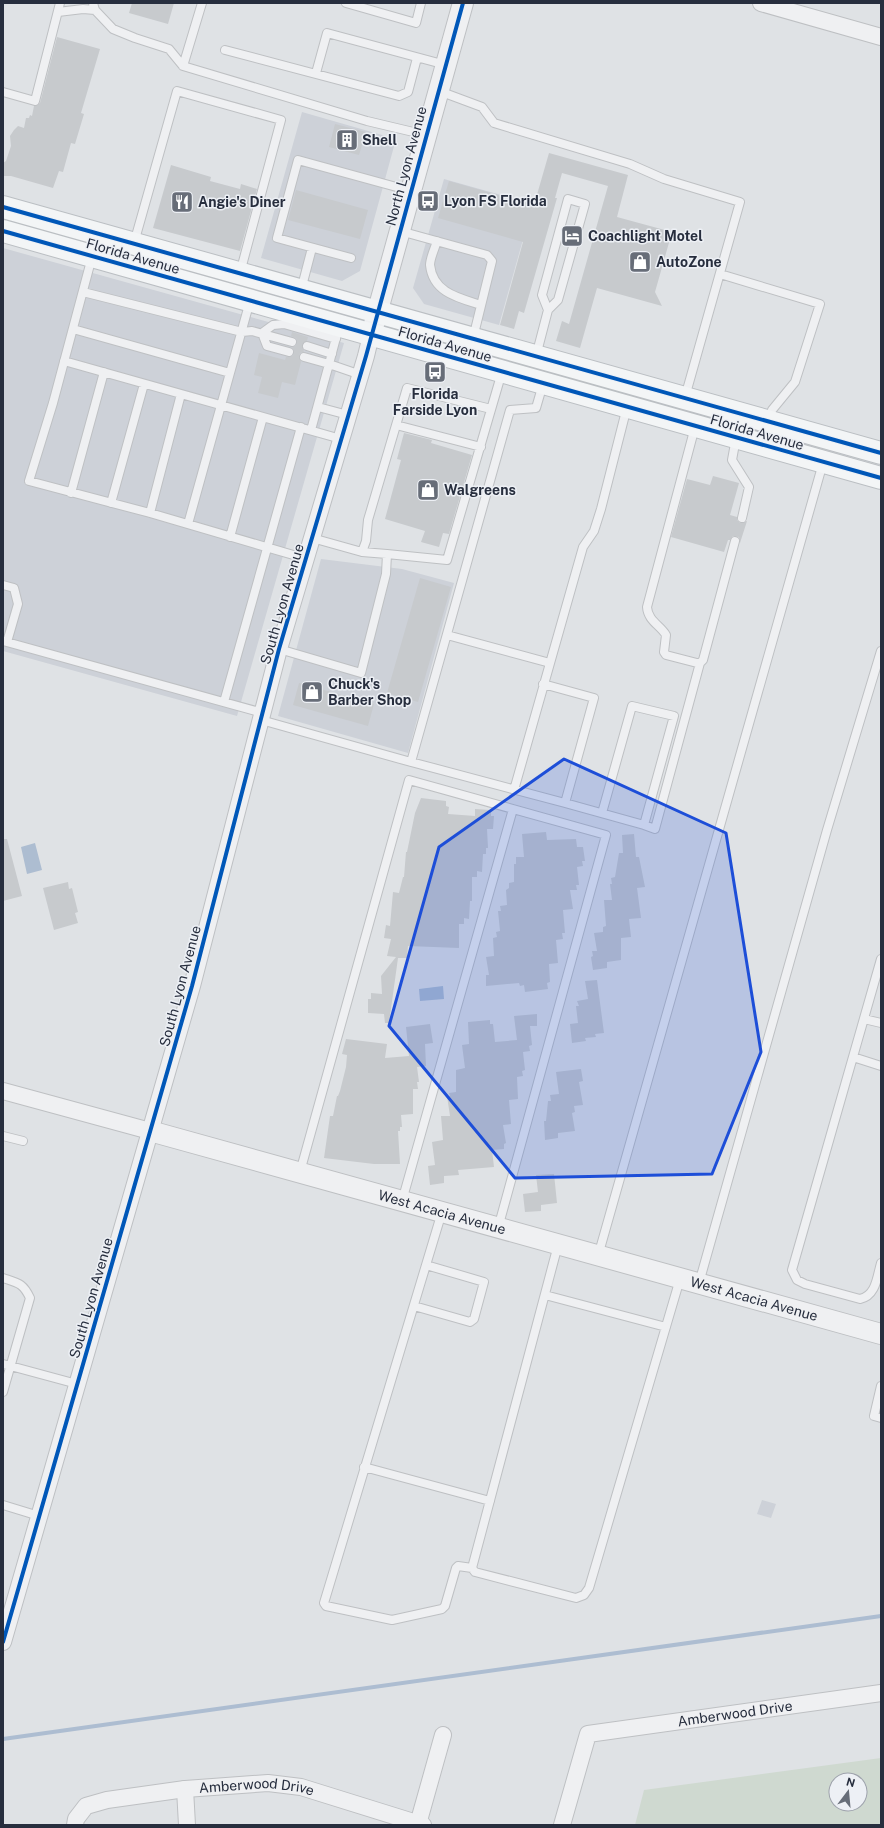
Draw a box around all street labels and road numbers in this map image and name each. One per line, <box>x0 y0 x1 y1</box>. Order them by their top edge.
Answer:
street label: North Lyon Avenue <box>382 104 430 227</box>
street label: Florida Avenue <box>84 235 182 277</box>
street label: Florida Avenue <box>396 323 494 365</box>
street label: Florida Avenue <box>708 411 806 453</box>
street label: South Lyon Avenue <box>257 542 307 666</box>
street label: South Lyon Avenue <box>156 924 204 1048</box>
street label: West Acacia Avenue <box>376 1187 508 1237</box>
street label: South Lyon Avenue <box>66 1236 116 1360</box>
street label: West Acacia Avenue <box>689 1273 820 1324</box>
street label: Amberwood Drive <box>676 1697 794 1729</box>
street label: Amberwood Drive <box>198 1775 316 1799</box>

